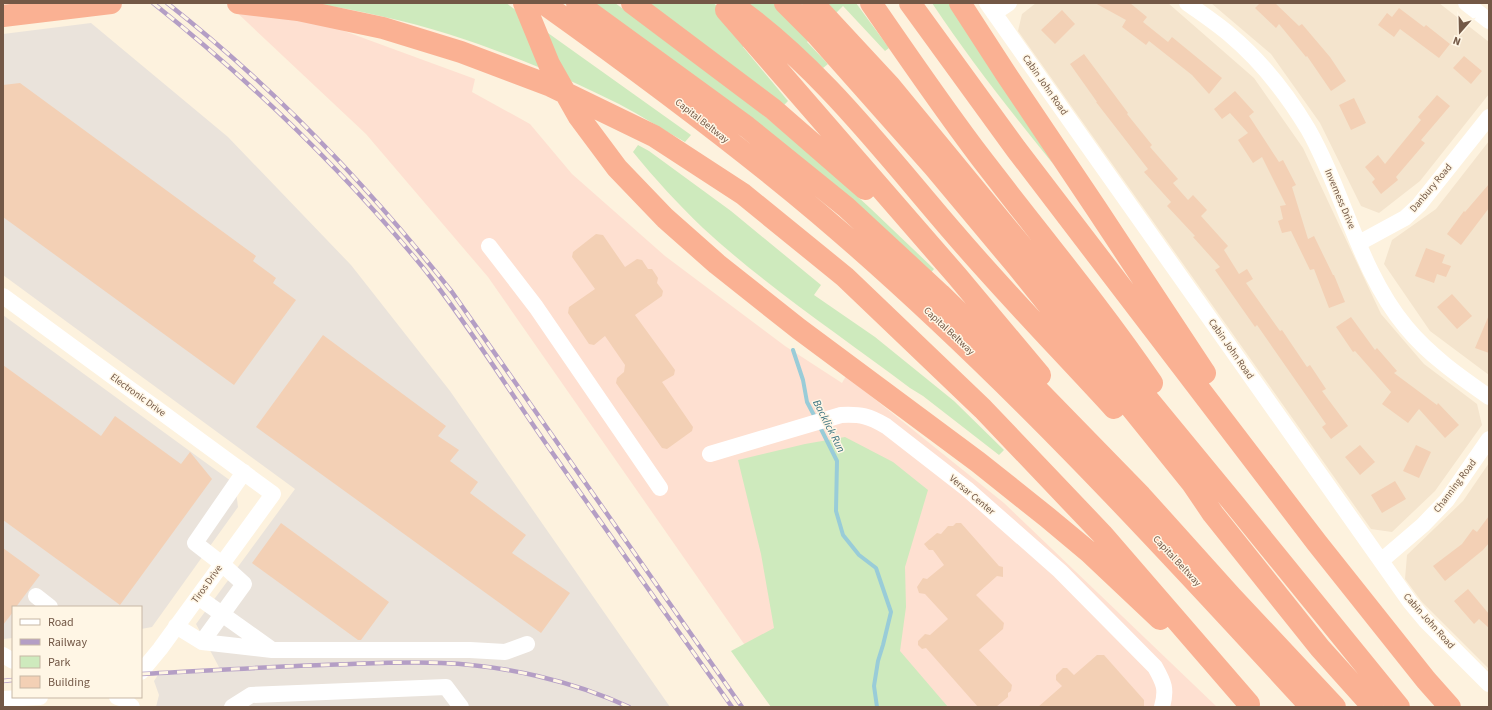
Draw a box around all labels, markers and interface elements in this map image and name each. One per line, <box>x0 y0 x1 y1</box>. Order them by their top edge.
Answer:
north arrow <box>1440 12 1480 52</box>
text: N <box>1451 33 1463 49</box>
street label: Cabin John Road <box>1019 52 1071 118</box>
street label: Capital Beltway <box>672 95 732 147</box>
street label: Danbury Road <box>1407 161 1455 215</box>
street label: Inverness Drive <box>1321 167 1359 231</box>
street label: Capital Beltway <box>920 304 978 359</box>
street label: Cabin John Road <box>1205 316 1257 382</box>
street label: Electronic Drive <box>107 370 169 420</box>
water label: Backlick Run <box>809 397 849 455</box>
street label: Channing Road <box>1430 456 1480 516</box>
street label: Versar Center <box>946 472 998 519</box>
street label: Capital Beltway <box>1150 532 1205 590</box>
street label: Tiros Drive <box>188 562 226 606</box>
street label: Cabin John Road <box>1400 590 1458 652</box>
legend <box>12 606 142 698</box>
text: Road <box>48 614 74 631</box>
text: Railway <box>48 634 87 651</box>
text: Park <box>48 654 70 671</box>
text: Building <box>48 674 90 691</box>

